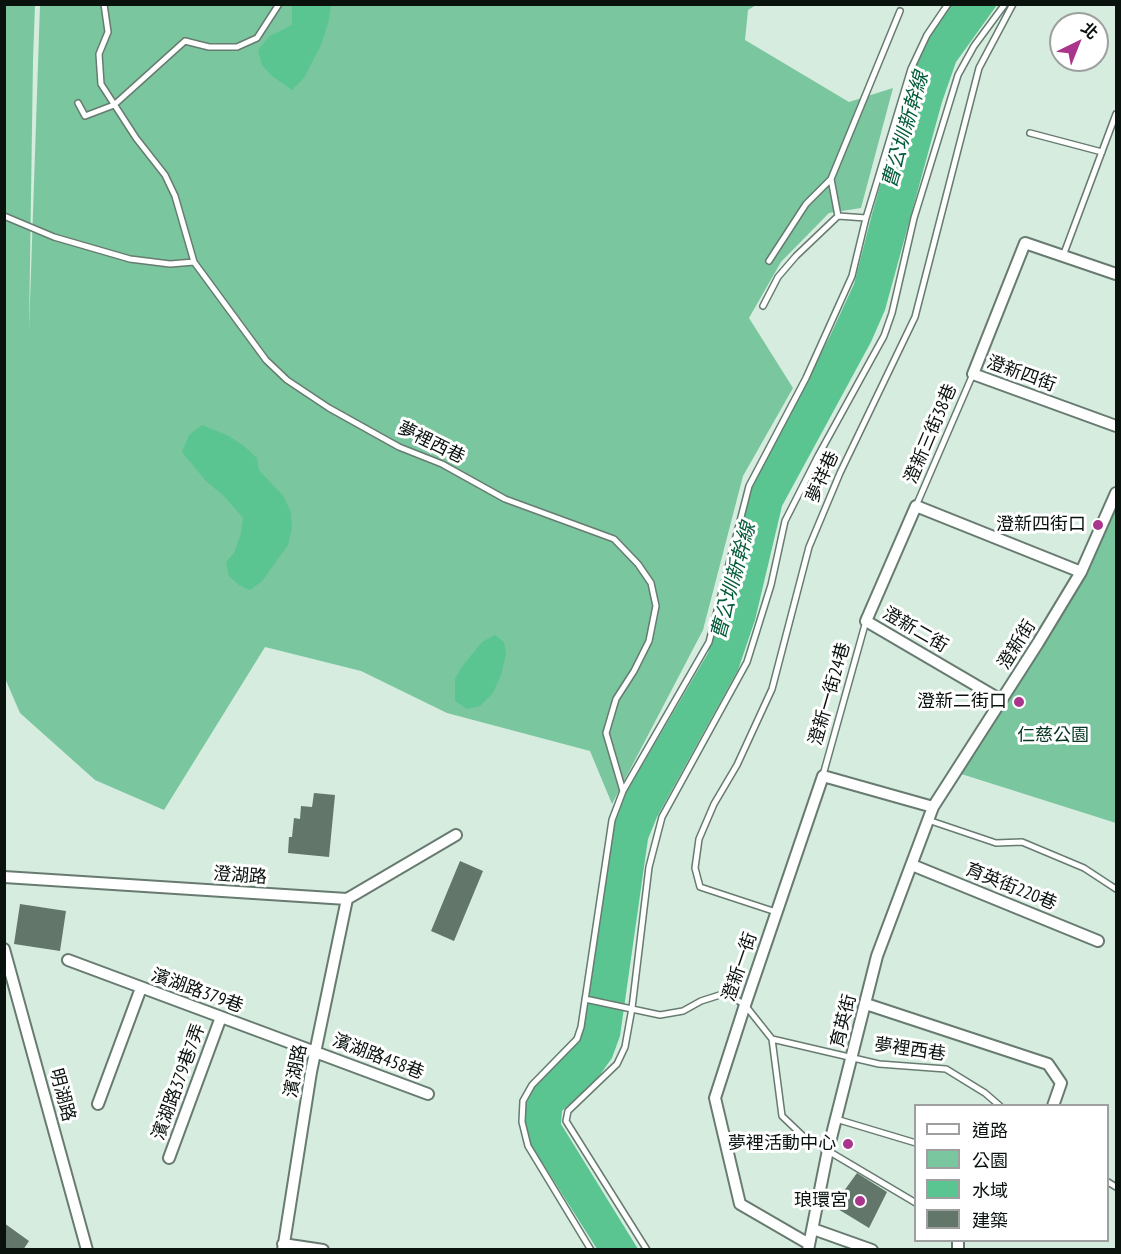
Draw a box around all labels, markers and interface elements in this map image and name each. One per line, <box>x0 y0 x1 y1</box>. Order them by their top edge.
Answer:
north arrow <box>1049 12 1109 72</box>
text: 北 <box>1077 18 1103 43</box>
water label: 曹公圳新幹線 <box>878 69 934 191</box>
street label: 澄新四街 <box>983 352 1059 396</box>
street label: 澄新三街38巷 <box>900 381 962 487</box>
street label: 夢裡西巷 <box>394 418 468 468</box>
street label: 夢祥巷 <box>802 448 844 506</box>
place label: 澄新四街口 <box>996 514 1086 536</box>
marker: 澄新四街口 <box>1091 518 1105 532</box>
water label: 曹公圳新幹線 <box>707 520 761 642</box>
street label: 澄新二街 <box>878 603 952 657</box>
street label: 澄新街 <box>994 616 1040 674</box>
street label: 澄新一街24巷 <box>805 640 855 748</box>
place label: 澄新二街口 <box>917 691 1007 713</box>
marker: 澄新二街口 <box>1012 695 1026 709</box>
park label: 仁慈公園 <box>1017 725 1089 747</box>
street label: 育英街220巷 <box>962 859 1060 915</box>
street label: 澄湖路 <box>212 863 268 889</box>
street label: 澄新一街 <box>718 929 762 1005</box>
street label: 濱湖路379巷 <box>148 964 246 1018</box>
street label: 育英街 <box>827 992 861 1050</box>
street label: 濱湖路379巷7弄 <box>148 1021 210 1143</box>
street label: 濱湖路458巷 <box>329 1030 427 1084</box>
street label: 夢裡西巷 <box>873 1034 947 1066</box>
street label: 濱湖路 <box>280 1042 312 1100</box>
street label: 明湖路 <box>45 1066 79 1124</box>
legend <box>914 1104 1109 1242</box>
text: 道路 <box>972 1119 1008 1142</box>
place label: 夢裡活動中心 <box>728 1133 836 1155</box>
marker: 夢裡活動中心 <box>841 1137 855 1151</box>
text: 公園 <box>972 1149 1008 1172</box>
text: 水域 <box>972 1179 1008 1202</box>
place label: 琅環宮 <box>794 1190 848 1212</box>
marker: 琅環宮 <box>853 1194 867 1208</box>
text: 建築 <box>972 1209 1008 1232</box>

